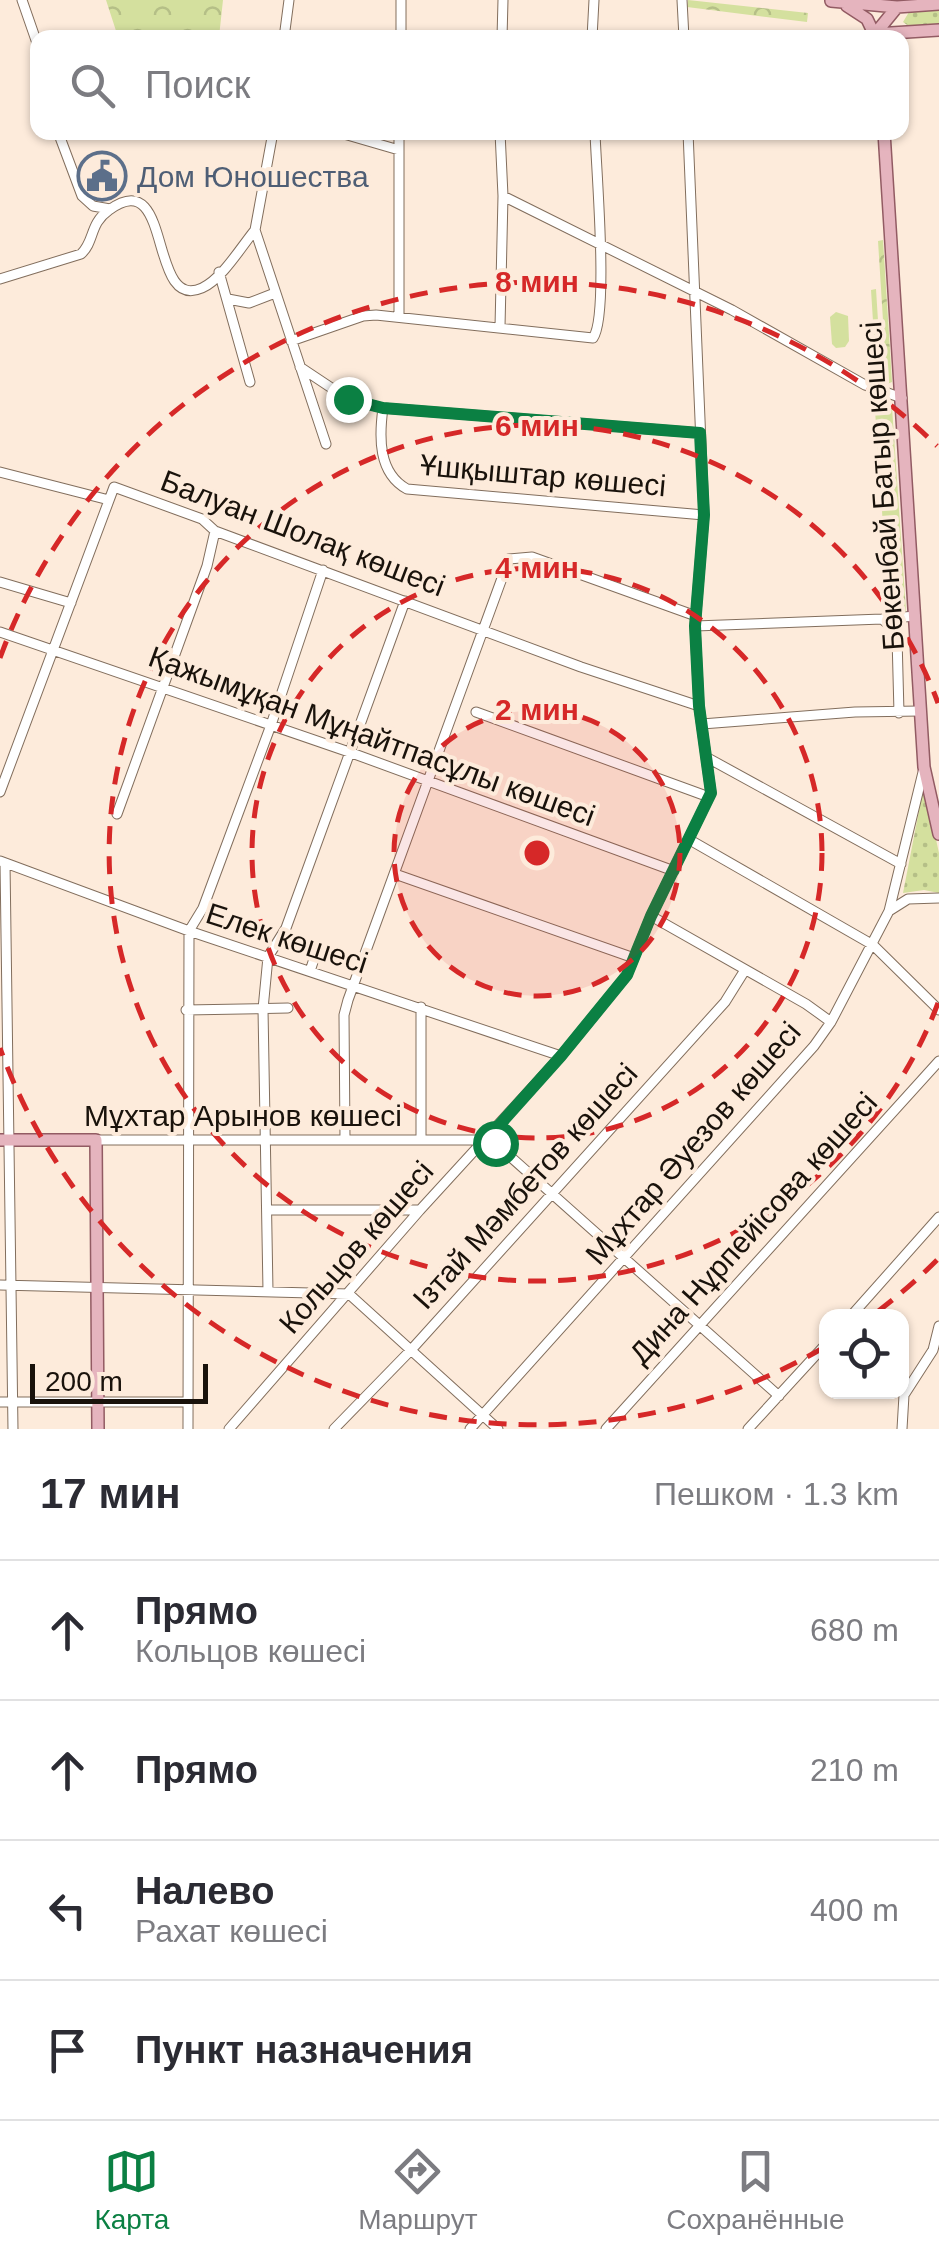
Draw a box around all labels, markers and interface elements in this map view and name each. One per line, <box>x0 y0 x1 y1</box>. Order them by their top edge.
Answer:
search box <box>30 30 909 140</box>
icon: search <box>65 58 120 113</box>
text: Поиск <box>145 64 250 106</box>
public building icon: Дом Юношества <box>76 150 128 202</box>
place label: Дом Юношества <box>137 160 369 193</box>
text: 8 мин <box>495 265 579 298</box>
street label: Бөкенбай Батыр көшесі <box>854 320 910 652</box>
route end <box>326 377 372 423</box>
text: 6 мин <box>495 409 579 442</box>
street label: Ұшқыштар көшесі <box>419 448 667 502</box>
street label: Балуан Шолақ көшесі <box>156 464 450 602</box>
text: 4 мин <box>495 551 579 584</box>
street label: Қажымұқан Мұңайтпасұлы көшесі <box>144 640 600 832</box>
text: 2 мин <box>495 693 579 726</box>
centre of rings <box>519 835 555 871</box>
street label: Елек көшесі <box>202 896 372 980</box>
street label: Мұхтар Әуезов көшесі <box>579 1015 807 1271</box>
street label: Ізтай Мәмбетов көшесі <box>406 1057 644 1315</box>
street label: Дина Нұрпейісова көшесі <box>623 1086 883 1370</box>
street label: Мұхтар Арынов көшесі <box>84 1099 402 1132</box>
route start <box>473 1121 519 1167</box>
street label: Кольцов көшесі <box>272 1154 440 1340</box>
map controls <box>819 1309 909 1399</box>
button: locate <box>819 1309 909 1399</box>
scale bar <box>30 1359 208 1404</box>
text: 200 m <box>45 1366 123 1397</box>
text: 17 мин <box>40 1470 181 1517</box>
text: Пешком · 1.3 km <box>654 1476 899 1512</box>
text: Прямо <box>135 1590 258 1632</box>
icon: ahead <box>40 1603 95 1658</box>
text: 680 m <box>810 1612 899 1648</box>
text: Кольцов көшесі <box>135 1633 366 1669</box>
icon: ahead <box>40 1743 95 1798</box>
text: Прямо <box>135 1749 258 1791</box>
text: 210 m <box>810 1752 899 1788</box>
text: Налево <box>135 1870 274 1912</box>
icon: left <box>40 1883 95 1938</box>
text: 400 m <box>810 1892 899 1928</box>
text: Рахат көшесі <box>135 1913 328 1949</box>
icon: arrive <box>40 2023 95 2078</box>
text: Пункт назначения <box>135 2029 473 2071</box>
tab: Карта <box>94 2144 169 2236</box>
tab: Маршрут <box>358 2144 477 2236</box>
tab: Сохранённые <box>666 2144 845 2236</box>

